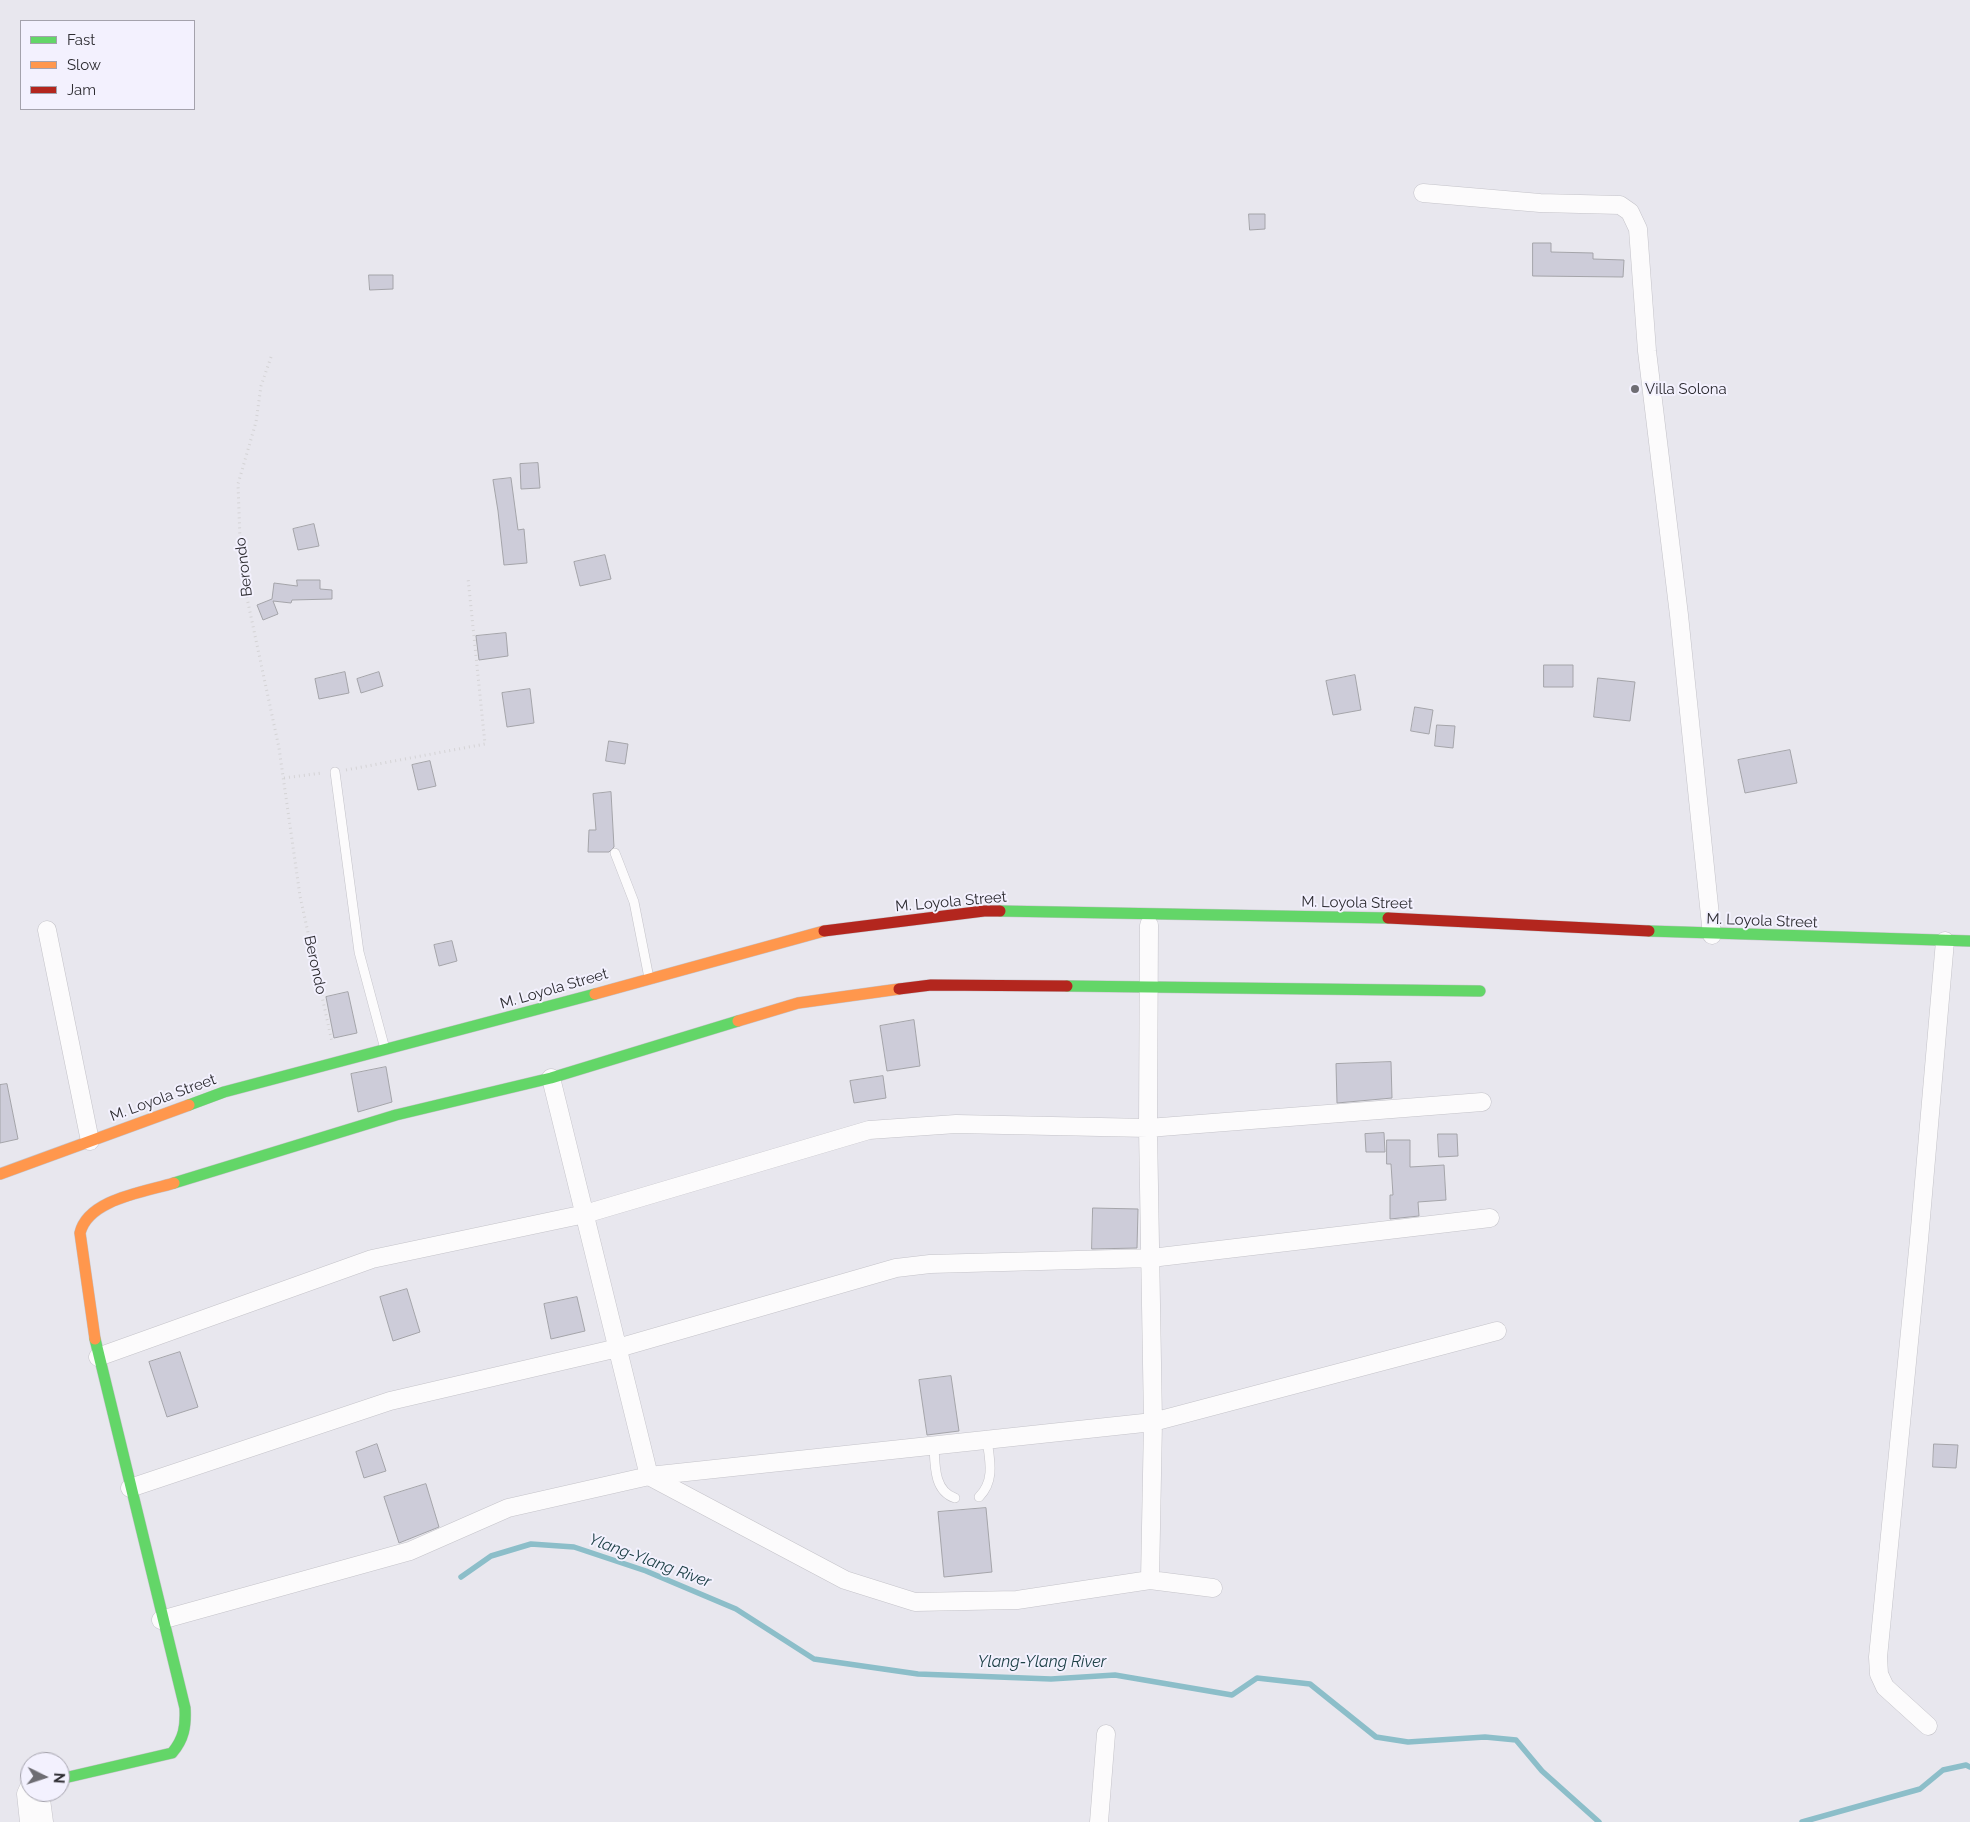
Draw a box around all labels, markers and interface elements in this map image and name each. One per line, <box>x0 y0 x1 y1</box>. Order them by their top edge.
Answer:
legend <box>20 20 195 110</box>
text: Fast <box>67 31 95 49</box>
text: Slow <box>67 56 101 74</box>
text: Jam <box>67 81 96 99</box>
place label: Villa Solona <box>1645 380 1727 398</box>
marker: Villa Solona <box>1629 383 1641 395</box>
street label: Berondo <box>231 536 257 598</box>
street label: M. Loyola Street <box>895 888 1007 916</box>
street label: M. Loyola Street <box>1301 893 1413 913</box>
street label: M. Loyola Street <box>1706 910 1818 932</box>
street label: Berondo <box>300 934 330 996</box>
street label: M. Loyola Street <box>498 965 610 1013</box>
street label: M. Loyola Street <box>108 1070 218 1126</box>
water label: Ylang-Ylang River <box>586 1530 714 1592</box>
water label: Ylang-Ylang River <box>978 1652 1106 1672</box>
north arrow <box>20 1752 70 1802</box>
text: N <box>51 1772 67 1784</box>

